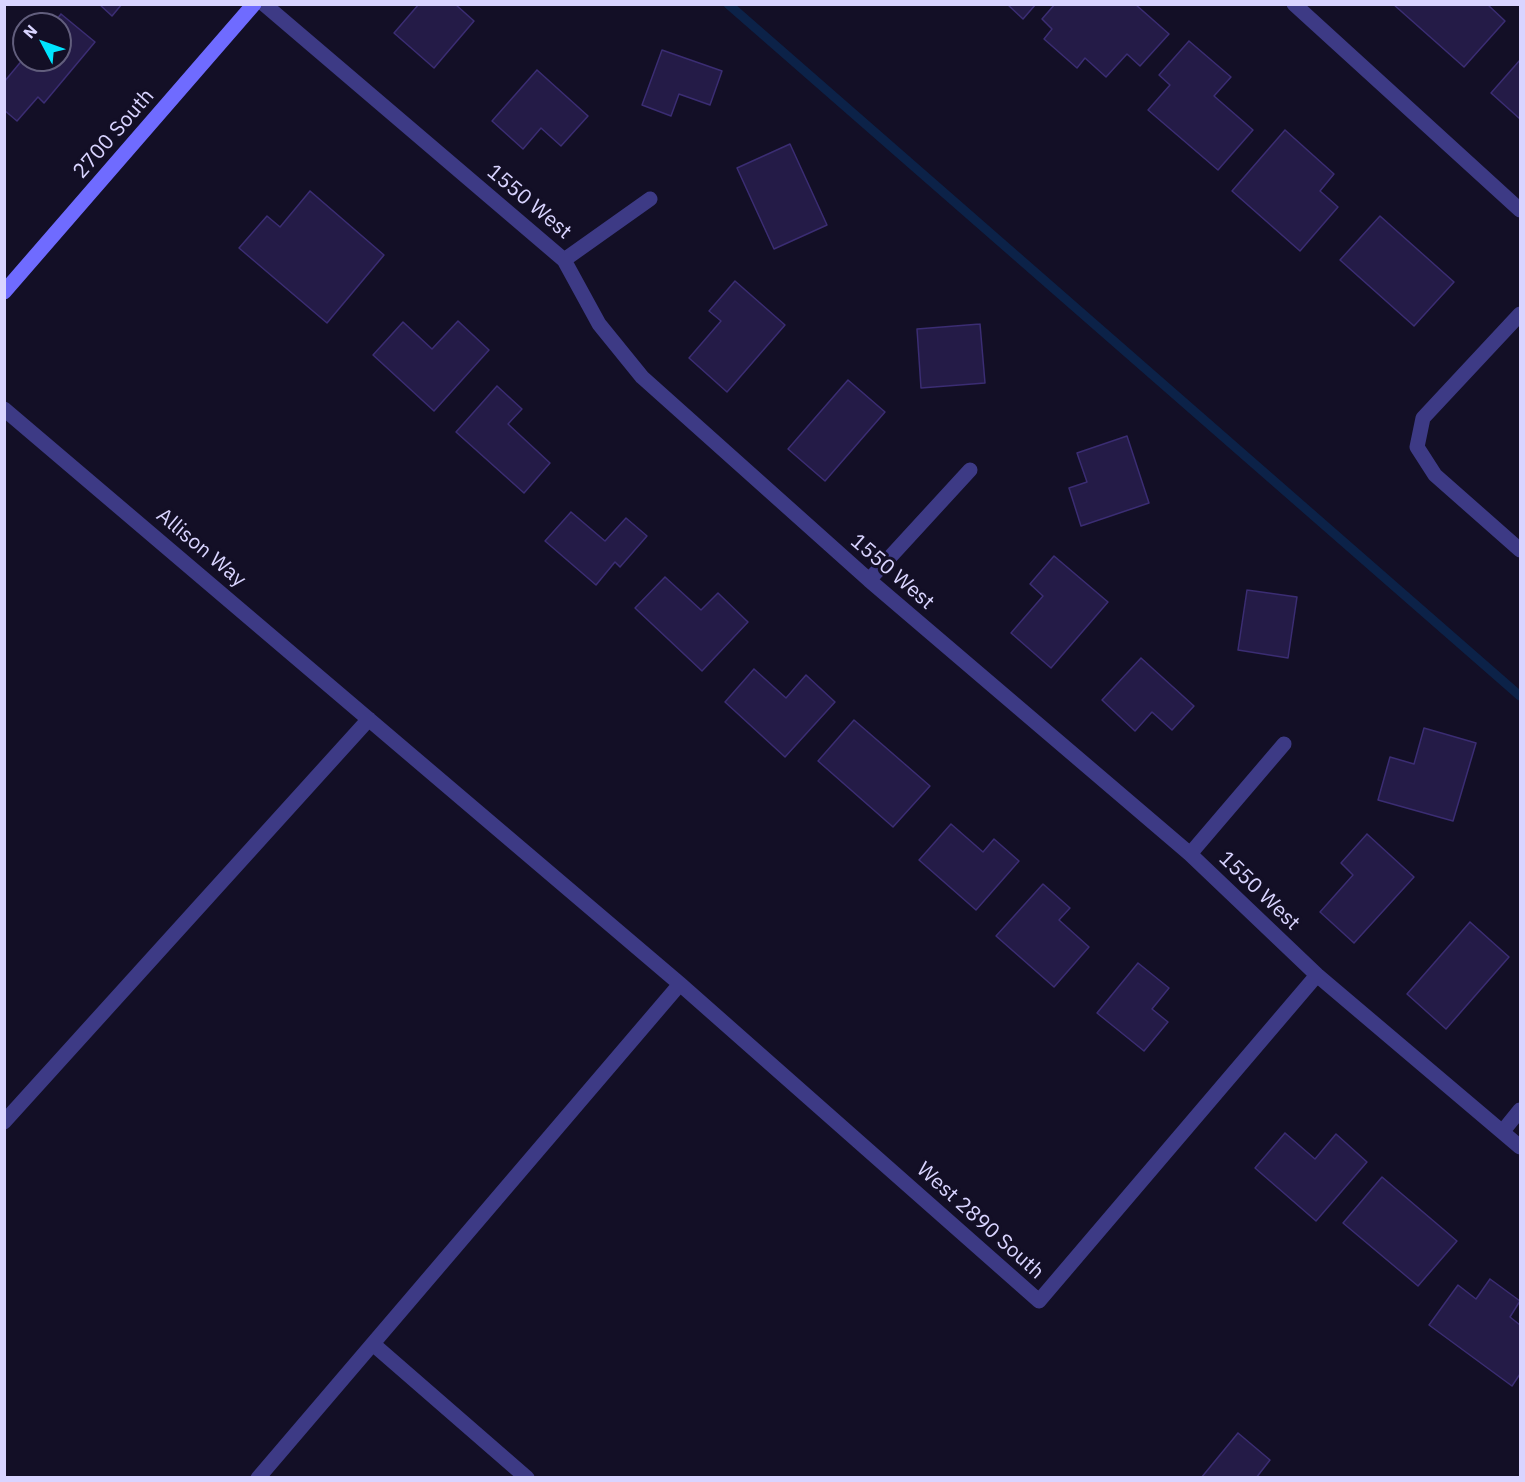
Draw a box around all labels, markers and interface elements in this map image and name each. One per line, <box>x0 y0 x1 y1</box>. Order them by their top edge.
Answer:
north arrow <box>12 12 72 72</box>
text: N <box>19 21 41 42</box>
street label: 2700 South <box>68 84 160 184</box>
street label: 1550 West <box>482 159 576 245</box>
street label: Allison Way <box>151 503 251 593</box>
street label: 1550 West <box>845 529 939 615</box>
street label: 1550 West <box>1213 846 1305 936</box>
street label: West 2890 South <box>911 1157 1049 1285</box>

